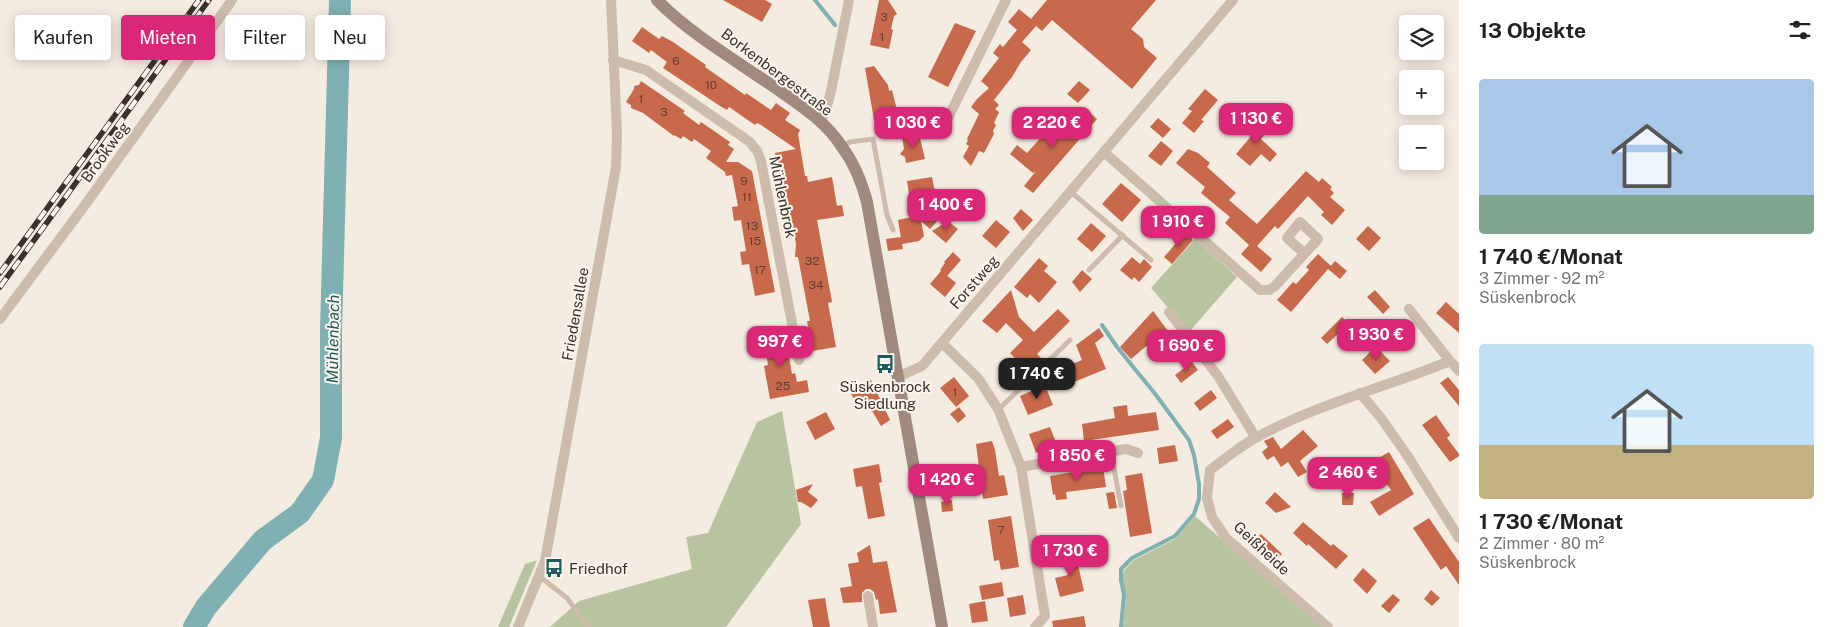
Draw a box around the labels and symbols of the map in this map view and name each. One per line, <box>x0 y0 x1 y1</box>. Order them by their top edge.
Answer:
house number: 3 <box>880 10 888 24</box>
street label: Borkenbergestraße <box>718 25 836 119</box>
house number: 1 <box>880 30 884 44</box>
house number: 6 <box>672 54 680 68</box>
house number: 10 <box>705 78 717 92</box>
house number: 1 <box>639 92 643 106</box>
pin: 1 130 € <box>1210 102 1302 145</box>
house number: 3 <box>660 105 668 119</box>
pin: 1 030 € <box>867 106 959 149</box>
pin: 2 220 € <box>1006 106 1098 149</box>
street label: Brookweg <box>77 118 133 186</box>
street label: Mühlenbrok <box>766 154 800 240</box>
house number: 9 <box>740 174 748 188</box>
pin: 1 400 € <box>900 188 992 231</box>
house number: 11 <box>742 190 752 204</box>
pin: 1 910 € <box>1132 206 1224 248</box>
house number: 13 <box>746 219 758 233</box>
house number: 15 <box>749 234 762 248</box>
street label: Forstweg <box>946 252 1002 312</box>
house number: 32 <box>805 254 819 268</box>
house number: 17 <box>754 263 766 277</box>
street label: Friedensallee <box>558 266 592 362</box>
house number: 34 <box>808 278 824 292</box>
water label: Mühlenbach <box>323 294 343 384</box>
pin: 1 930 € <box>1330 318 1422 361</box>
pin: 997 € <box>745 326 815 368</box>
pin: 1 690 € <box>1140 330 1232 372</box>
bus stop icon: Süskenbrock Siedlung <box>874 353 896 375</box>
pin: 1 740 € <box>991 358 1083 400</box>
place label: Süskenbrock Siedlung <box>839 378 931 412</box>
house number: 25 <box>776 379 791 393</box>
house number: 1 <box>953 385 957 399</box>
pin: 1 850 € <box>1031 440 1123 482</box>
pin: 2 460 € <box>1302 456 1394 499</box>
pin: 1 420 € <box>901 464 993 506</box>
street label: Geißheide <box>1230 518 1294 578</box>
house number: 7 <box>997 523 1005 537</box>
pin: 1 730 € <box>1024 534 1116 577</box>
bus stop icon: Friedhof <box>543 557 565 579</box>
place label: Friedhof <box>569 560 628 577</box>

